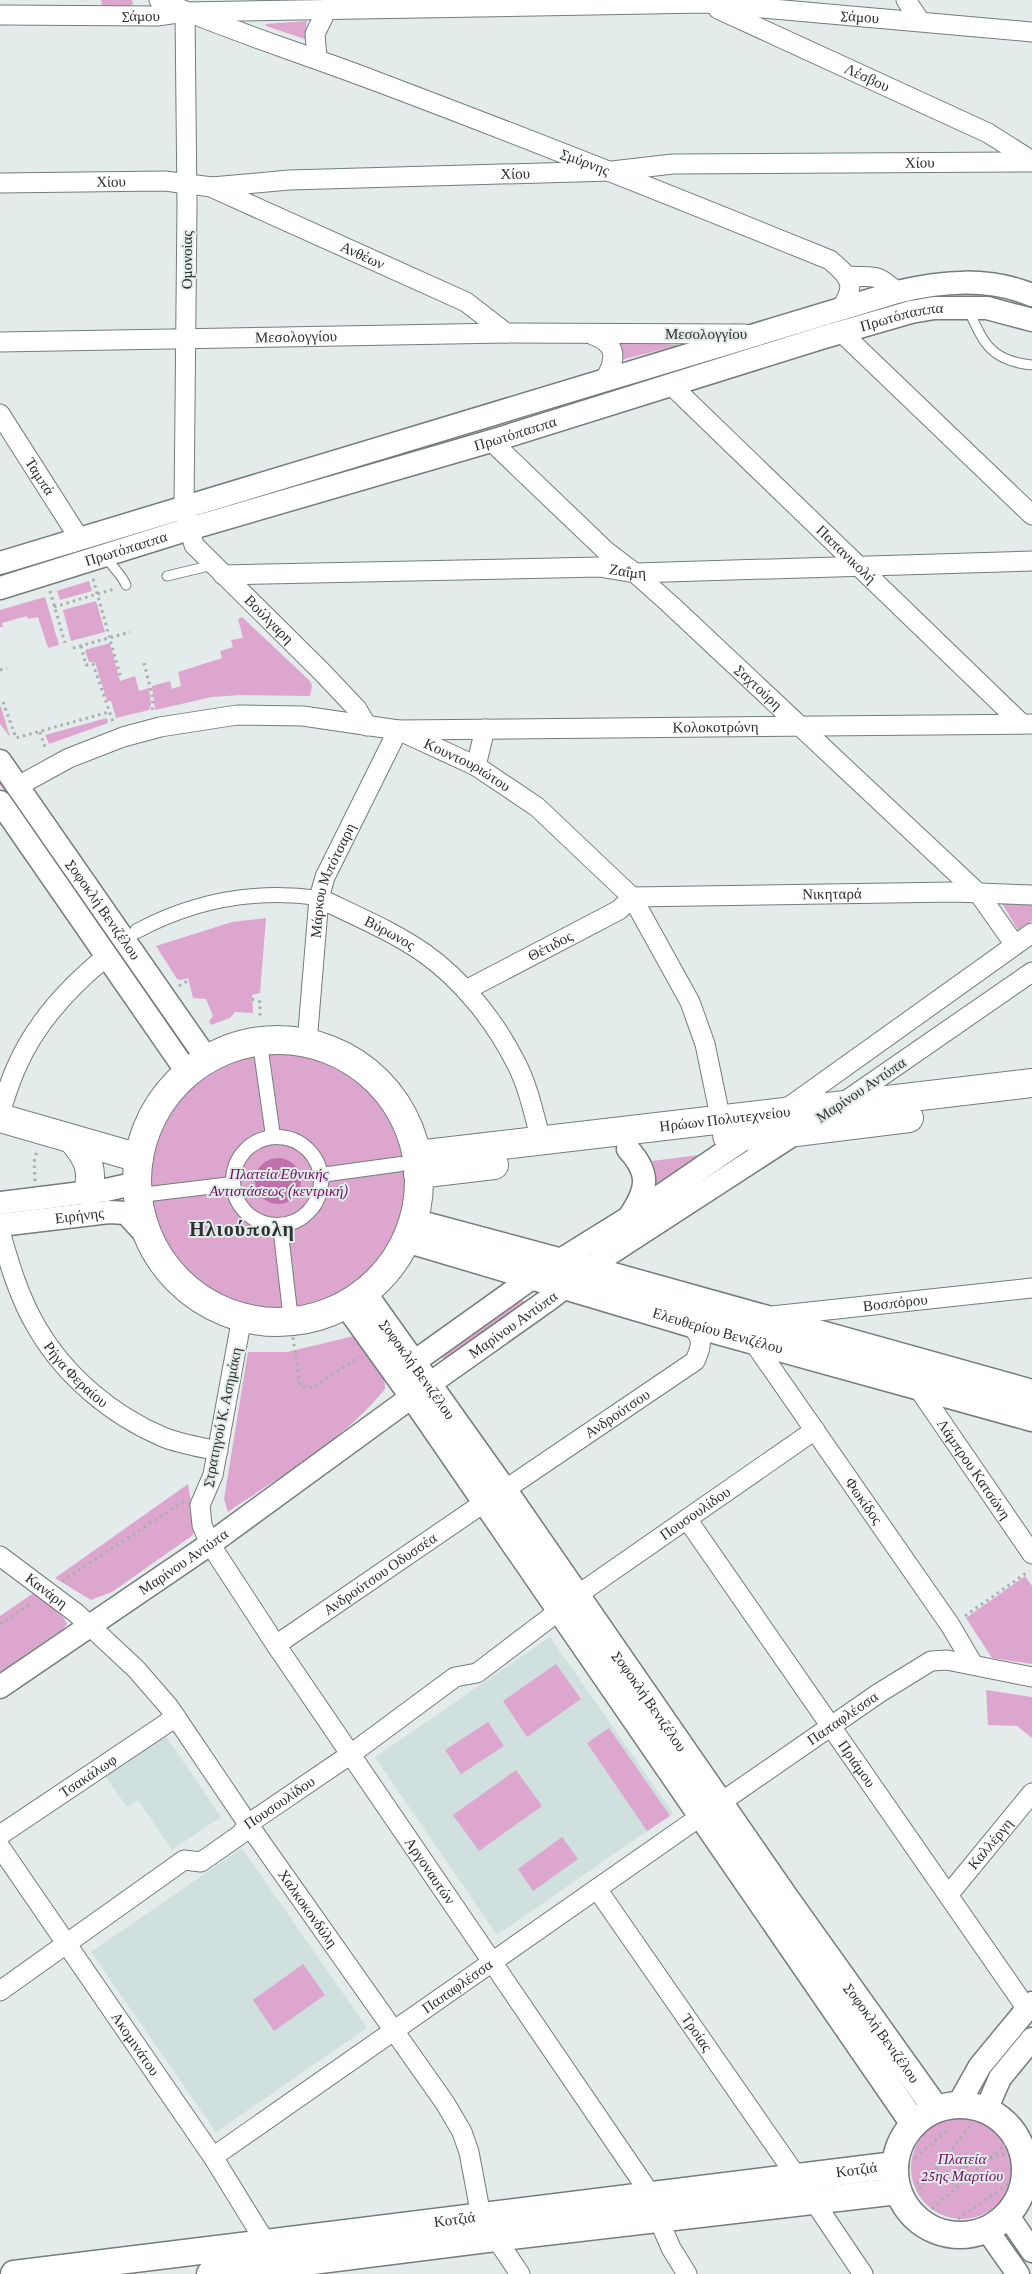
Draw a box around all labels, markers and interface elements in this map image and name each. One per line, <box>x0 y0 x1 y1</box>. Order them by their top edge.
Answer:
street label: Σάμου <box>840 7 880 26</box>
street label: Σάμου <box>122 8 160 25</box>
street label: Λέσβου <box>842 60 892 95</box>
street label: Σμύρνης <box>559 145 612 179</box>
street label: Χίου <box>905 155 935 171</box>
street label: Χίου <box>500 165 530 182</box>
street label: Χίου <box>96 173 126 190</box>
street label: Ομονοίας <box>179 231 196 289</box>
street label: Ανθέων <box>338 238 387 272</box>
street label: Πρωτόπαππα <box>858 300 944 334</box>
street label: Μεσολογγίου <box>665 326 747 342</box>
street label: Μεσολογγίου <box>255 328 337 345</box>
street label: Πρωτόπαππα <box>472 413 559 454</box>
street label: Ταμπά <box>22 455 58 498</box>
street label: Παπανικολή <box>813 522 879 587</box>
street label: Πρωτόπαππα <box>83 528 169 569</box>
street label: Ζαΐμη <box>608 561 646 582</box>
street label: Βούλγαρη <box>241 592 297 647</box>
street label: Σαχτούρη <box>732 662 785 713</box>
street label: Κολοκοτρώνη <box>672 719 759 735</box>
street label: Κουντουριώτου <box>422 735 513 795</box>
street label: Μάρκου Μπότσαρη <box>308 820 359 939</box>
street label: Σοφοκλή Βενιζέλου <box>63 857 144 963</box>
street label: Νικηταρά <box>802 885 862 902</box>
street label: Βύρωνος <box>362 913 418 953</box>
street label: Θέτιδος <box>525 928 575 964</box>
street label: Μαρίνου Αντύπα <box>813 1054 909 1126</box>
street label: Ηρώων Πολυτεχνείου <box>659 1103 791 1135</box>
park label: Πλατεία Εθνικής Αντιστάσεως (κεντρική) <box>208 1166 349 1200</box>
street label: Ειρήνης <box>54 1205 105 1226</box>
district label: Ηλιούπολη <box>189 1218 295 1241</box>
street label: Μαρίνου Αντύπα <box>466 1288 560 1362</box>
street label: Βοσπόρου <box>862 1291 928 1314</box>
street label: Ελευθερίου Βενιζέλου <box>651 1305 785 1357</box>
street label: Σοφοκλή Βενιζέλου <box>377 1317 458 1422</box>
street label: Ρήγα Φεραίου <box>40 1339 111 1411</box>
street label: Στρατηγού Κ. Ασημάκη <box>199 1346 246 1488</box>
street label: Ανδρούτσου <box>582 1386 653 1441</box>
street label: Λάμπρου Κατσώνη <box>934 1416 1014 1522</box>
street label: Φωκίδος <box>842 1475 886 1527</box>
street label: Πουσουλίδου <box>657 1483 733 1543</box>
street label: Μαρίνου Αντύπα <box>136 1526 231 1598</box>
street label: Ανδρούτσου Οδυσσέα <box>320 1529 440 1618</box>
street label: Κανάρη <box>22 1570 71 1612</box>
street label: Σοφοκλή Βενιζέλου <box>609 1648 690 1755</box>
street label: Παπαφλέσσα <box>804 1688 881 1748</box>
street label: Πριάμου <box>835 1737 879 1790</box>
street label: Τσακάλωφ <box>57 1751 120 1801</box>
street label: Πουσουλίδου <box>241 1773 318 1832</box>
street label: Καλλέργη <box>965 1815 1016 1872</box>
street label: Αργοναυτών <box>402 1834 458 1907</box>
street label: Χαλκοκονδύλη <box>275 1866 341 1951</box>
street label: Παπαφλέσσα <box>419 1956 496 2016</box>
street label: Σοφοκλή Βενιζέλου <box>841 1980 923 2086</box>
street label: Ακομινάτου <box>108 2009 163 2079</box>
street label: Τροίας <box>678 2011 715 2055</box>
park label: Πλατεία 25ης Μαρτίου <box>921 2151 1003 2184</box>
street label: Κοτζιά <box>835 2159 878 2180</box>
street label: Κοτζιά <box>433 2209 476 2230</box>

